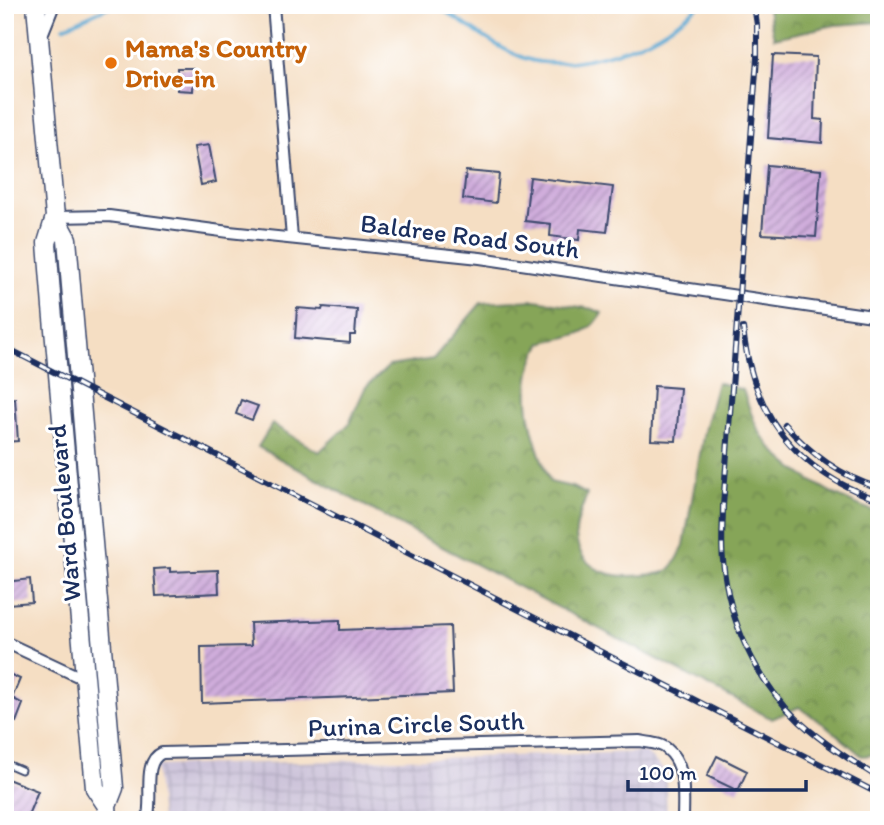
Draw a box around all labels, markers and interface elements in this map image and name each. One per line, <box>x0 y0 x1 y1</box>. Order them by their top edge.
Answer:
place label: Mama's Country Drive-in <box>125 32 308 94</box>
marker: Mama's Country Drive-in <box>103 55 119 71</box>
street label: Baldree Road South <box>359 207 581 265</box>
street label: Ward Boulevard <box>40 423 88 603</box>
street label: Purina Circle South <box>307 704 525 744</box>
scale bar <box>628 748 807 792</box>
text: 100 m <box>639 760 697 785</box>

